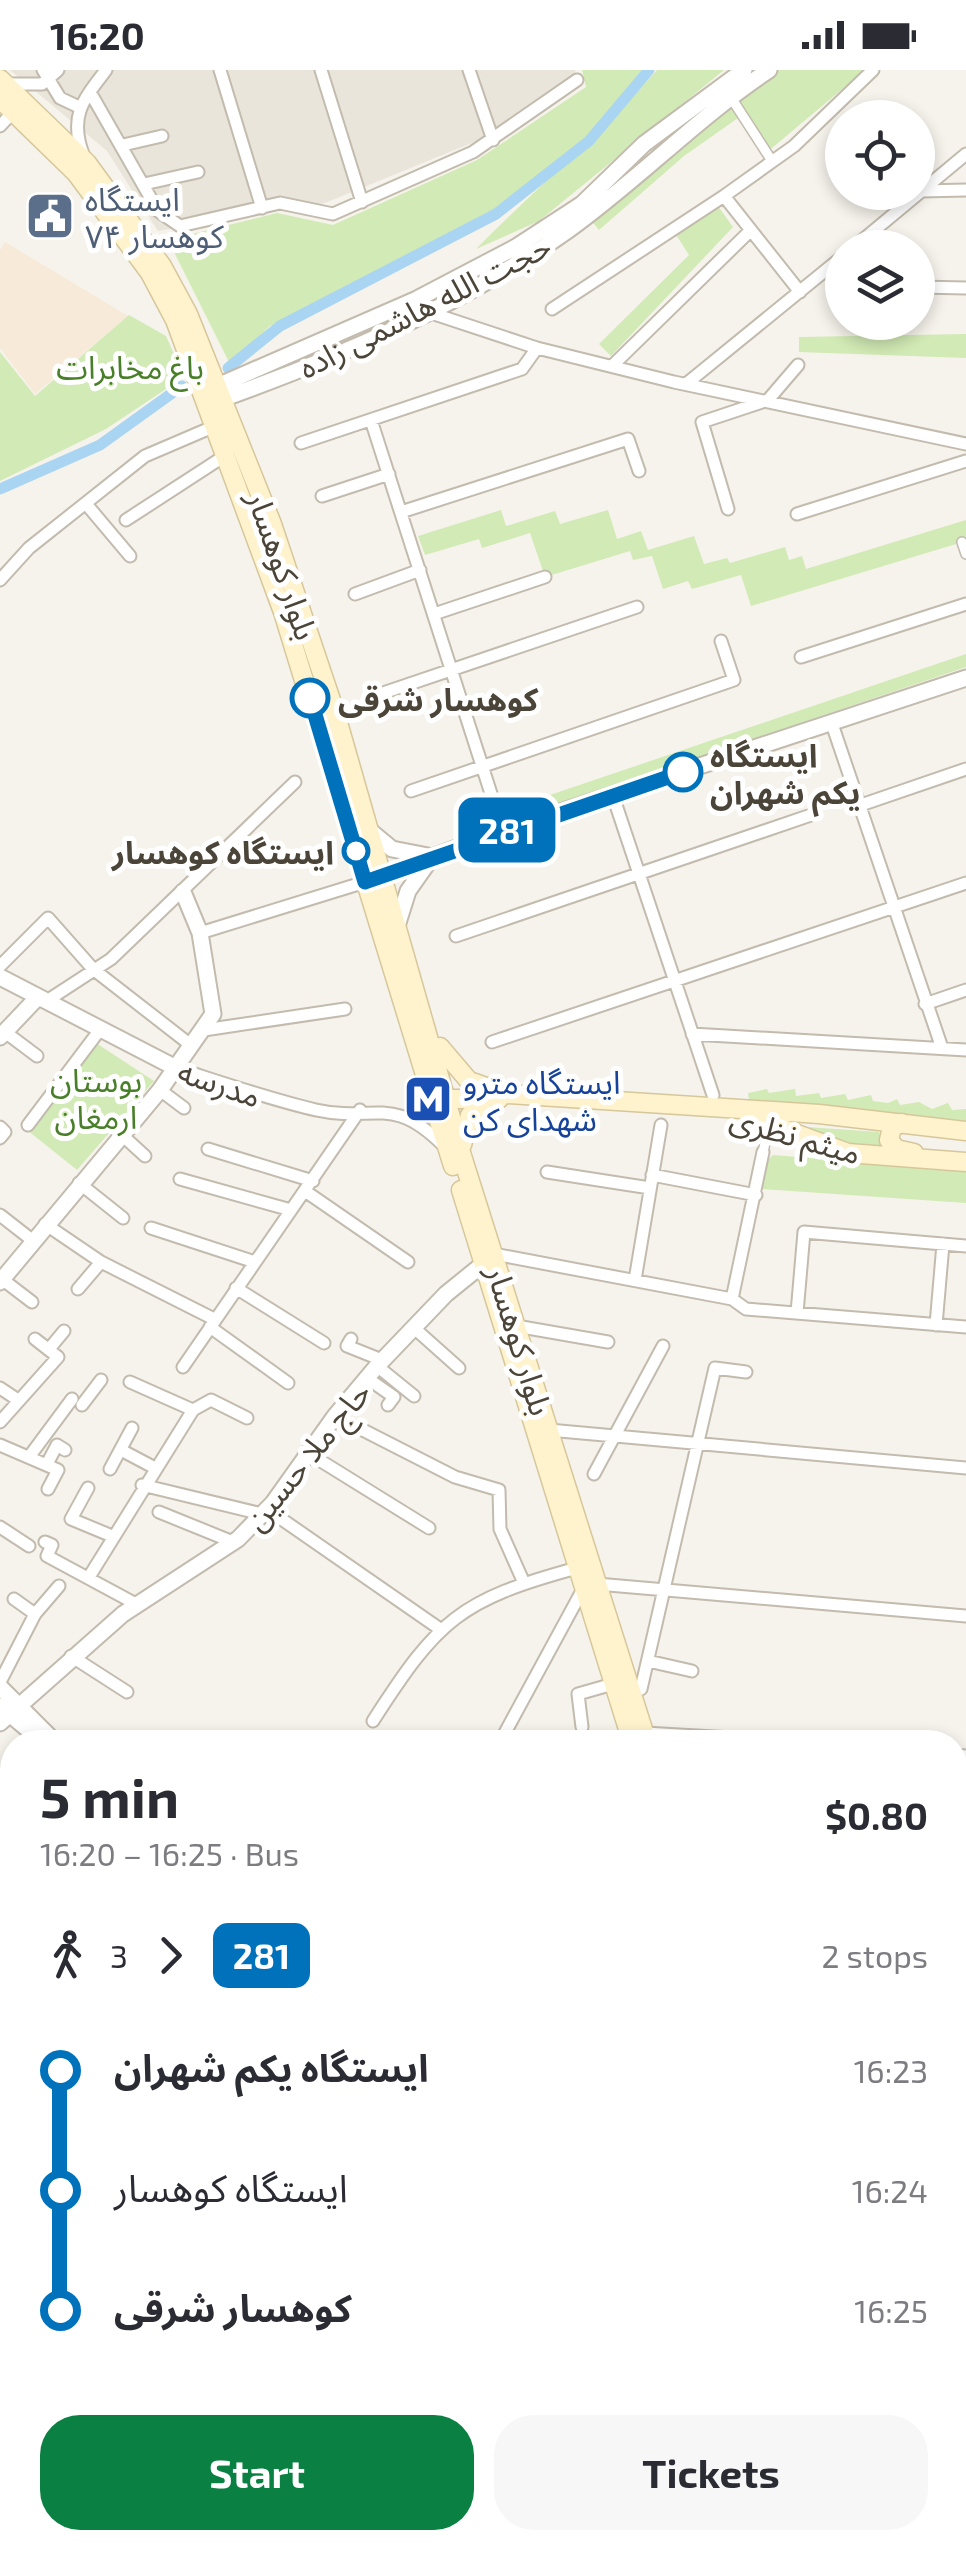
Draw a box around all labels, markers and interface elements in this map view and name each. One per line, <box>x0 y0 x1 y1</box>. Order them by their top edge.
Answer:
text: 16:20 <box>50 12 145 58</box>
map controls <box>825 100 935 340</box>
button: locate <box>825 100 935 210</box>
place label: ایستگاه ۷۴ کوهسار <box>85 179 224 256</box>
public building icon: ایستگاه ۷۴ کوهسار <box>24 190 76 242</box>
street label: حجت الله هاشمی زاده <box>291 225 558 387</box>
button: layers <box>825 230 935 340</box>
park label: باغ مخابرات <box>56 347 204 392</box>
street label: بلوار کوهسار <box>239 485 327 645</box>
marker: کوهسار شرقی <box>291 679 329 717</box>
place label: کوهسار شرقی <box>338 679 539 719</box>
place label: ایستگاه یکم شهران <box>710 735 861 817</box>
marker: ایستگاه یکم شهران <box>664 753 702 791</box>
line badge: 281 <box>450 798 564 862</box>
text: 281 <box>478 809 536 851</box>
place label: ایستگاه کوهسار <box>110 832 334 872</box>
marker: ایستگاه کوهسار <box>343 838 369 864</box>
street label: مدرسه <box>173 1050 266 1116</box>
park label: بوستان ارمغان <box>50 1060 142 1137</box>
place label: ایستگاه مترو شهدای کن <box>463 1062 621 1138</box>
metro station icon: ایستگاه مترو شهدای کن <box>402 1073 454 1125</box>
street label: میثم نظری <box>724 1097 866 1177</box>
street label: بلوار کوهسار <box>478 1260 562 1420</box>
street label: حاج ملا حسین <box>235 1373 383 1541</box>
text: 5 min <box>40 1763 179 1829</box>
text: $0.80 <box>825 1792 928 1838</box>
text: 16:20 – 16:25 · Bus <box>40 1834 299 1872</box>
icon: walk <box>40 1928 95 1983</box>
icon: forward <box>143 1928 198 1983</box>
text: 281 <box>233 1934 290 1976</box>
text: 3 <box>110 1936 128 1974</box>
text: 2 stops <box>821 1936 928 1974</box>
text: ایستگاه یکم شهران <box>114 2044 429 2090</box>
text: 16:23 <box>854 2051 928 2089</box>
text: ایستگاه کوهسار <box>114 2164 348 2210</box>
text: 16:24 <box>852 2171 928 2209</box>
text: کوهسار شرقی <box>114 2284 352 2330</box>
text: 16:25 <box>854 2291 928 2329</box>
button: Start <box>40 2415 474 2530</box>
button: Tickets <box>494 2415 928 2530</box>

